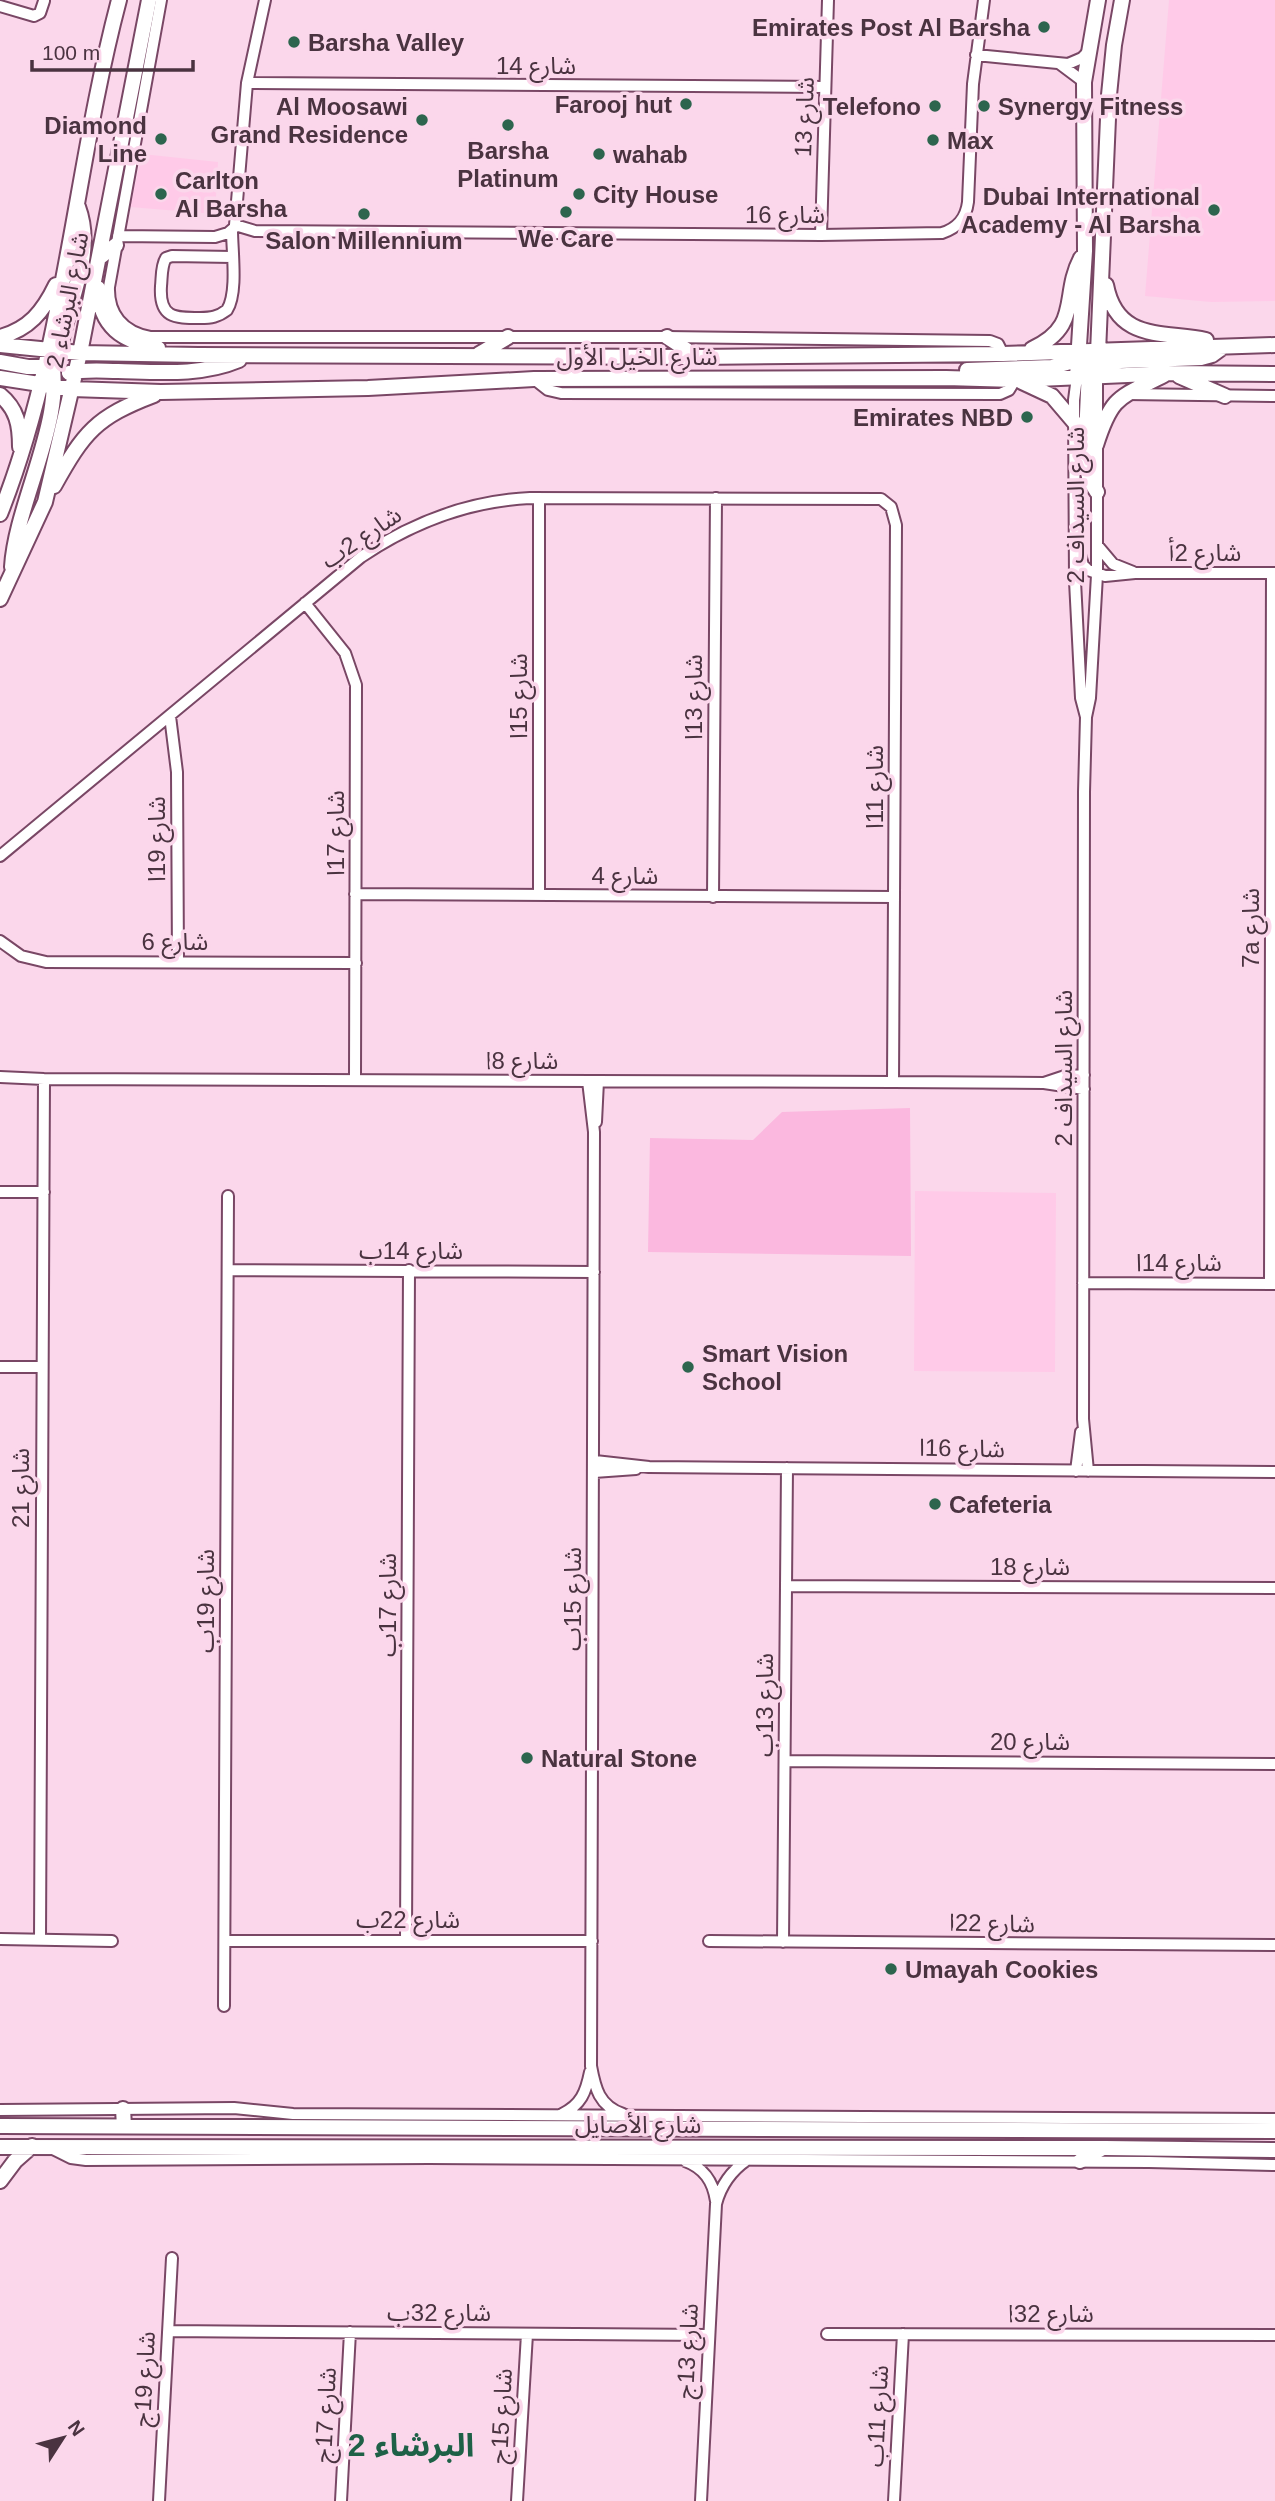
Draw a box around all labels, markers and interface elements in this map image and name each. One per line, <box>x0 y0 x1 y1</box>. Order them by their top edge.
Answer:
place label: Emirates Post Al Barsha <box>752 14 1031 41</box>
marker: Emirates Post Al Barsha <box>1036 19 1052 35</box>
scale bar <box>32 28 192 72</box>
place label: Barsha Valley <box>308 29 465 56</box>
marker: Barsha Valley <box>286 34 302 50</box>
text: 100 m <box>42 41 100 64</box>
street label: شارع 14 <box>496 52 576 83</box>
street label: شارع 13 <box>789 76 823 158</box>
place label: Farooj hut <box>555 91 672 118</box>
place label: Al Moosawi Grand Residence <box>211 93 408 148</box>
place label: Telefono <box>823 93 921 120</box>
place label: Synergy Fitness <box>998 93 1183 120</box>
marker: Farooj hut <box>678 96 694 112</box>
marker: Telefono <box>927 98 943 114</box>
marker: Synergy Fitness <box>976 98 992 114</box>
place label: Diamond Line <box>44 112 147 167</box>
marker: Al Moosawi Grand Residence <box>414 112 430 128</box>
marker: Barsha Platinum <box>500 117 516 133</box>
place label: Max <box>947 127 994 154</box>
marker: Diamond Line <box>153 131 169 147</box>
marker: Max <box>925 132 941 148</box>
place label: Barsha Platinum <box>457 137 559 192</box>
place label: wahab <box>612 141 688 168</box>
marker: wahab <box>591 146 607 162</box>
place label: Carlton Al Barsha <box>175 167 288 222</box>
place label: City House <box>593 181 718 208</box>
place label: Dubai International Academy - Al Barsha <box>961 183 1201 238</box>
marker: Carlton Al Barsha <box>153 186 169 202</box>
marker: City House <box>571 186 587 202</box>
street label: شارع 16 <box>745 201 825 232</box>
marker: Dubai International Academy - Al Barsha <box>1206 202 1222 218</box>
marker: We Care <box>558 204 574 220</box>
marker: Salon Millennium <box>356 206 372 222</box>
place label: We Care <box>518 225 614 252</box>
place label: Salon Millennium <box>265 227 463 254</box>
street label: شارع البرشاء 2 <box>41 230 97 371</box>
street label: شارع الخيل الأول <box>557 343 717 374</box>
place label: Emirates NBD <box>853 404 1013 431</box>
marker: Emirates NBD <box>1019 409 1035 425</box>
street label: شارع السيداف 2 <box>1062 427 1093 583</box>
street label: شارع 2ب <box>316 500 408 577</box>
street label: شارع 2أ <box>1168 536 1241 570</box>
street label: شارع 15ا <box>505 653 536 739</box>
street label: شارع 13ا <box>680 654 711 740</box>
street label: شارع 11ا <box>861 745 892 829</box>
street label: شارع 17ا <box>322 790 353 876</box>
street label: شارع 19ا <box>143 796 174 882</box>
street label: شارع 4 <box>592 862 658 893</box>
street label: 7a شارع <box>1237 888 1268 968</box>
street label: شارع 6 <box>142 928 208 959</box>
street label: شارع السيداف 2 <box>1050 990 1081 1146</box>
street label: شارع 8ا <box>486 1047 558 1078</box>
street label: شارع 14ب <box>359 1237 463 1268</box>
street label: شارع 14ا <box>1136 1249 1222 1280</box>
place label: Smart Vision School <box>702 1340 848 1395</box>
marker: Smart Vision School <box>680 1359 696 1375</box>
street label: شارع 16ا <box>919 1434 1005 1466</box>
street label: شارع 21 <box>7 1448 38 1528</box>
place label: Cafeteria <box>949 1491 1052 1518</box>
marker: Cafeteria <box>927 1496 943 1512</box>
street label: شارع 15ب <box>559 1547 590 1651</box>
street label: شارع 19ب <box>192 1549 223 1653</box>
street label: شارع 17ب <box>374 1553 405 1657</box>
street label: شارع 18 <box>990 1553 1070 1584</box>
street label: شارع 13ب <box>751 1653 782 1757</box>
street label: شارع 20 <box>990 1728 1070 1759</box>
place label: Natural Stone <box>541 1745 697 1772</box>
marker: Natural Stone <box>519 1750 535 1766</box>
street label: شارع 22ب <box>356 1906 460 1937</box>
street label: شارع 22ا <box>949 1909 1035 1941</box>
place label: Umayah Cookies <box>905 1956 1098 1983</box>
marker: Umayah Cookies <box>883 1961 899 1977</box>
street label: شارع الأصايل <box>575 2111 701 2142</box>
street label: شارع 32ب <box>387 2299 491 2330</box>
street label: شارع 32ا <box>1008 2300 1094 2331</box>
street label: شارع 13ج <box>671 2303 707 2400</box>
street label: شارع 19ج <box>128 2331 164 2428</box>
street label: شارع 11ب <box>861 2364 897 2468</box>
street label: شارع 17ج <box>309 2367 345 2464</box>
street label: شارع 15ج <box>485 2368 521 2465</box>
north arrow <box>28 2403 98 2473</box>
text: N <box>64 2417 89 2440</box>
district label: البرشاء 2 <box>348 2427 474 2464</box>

